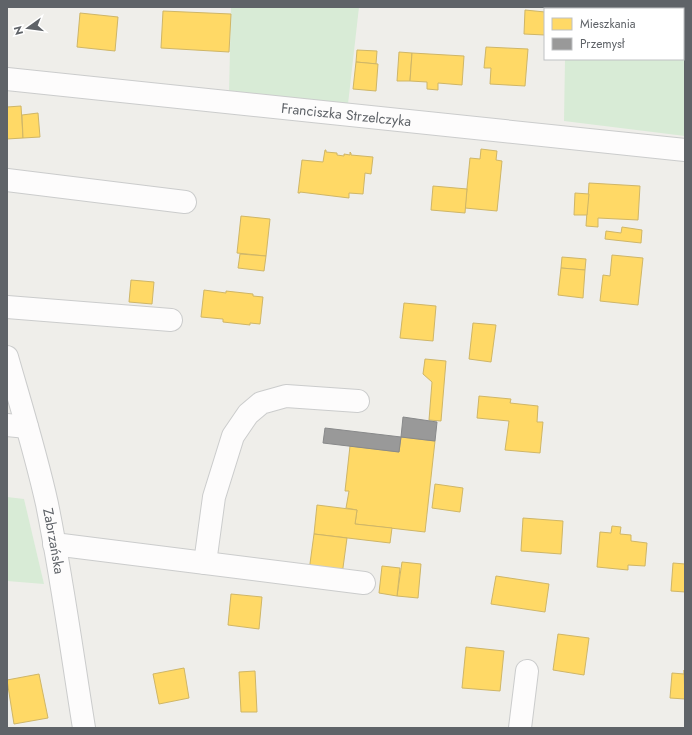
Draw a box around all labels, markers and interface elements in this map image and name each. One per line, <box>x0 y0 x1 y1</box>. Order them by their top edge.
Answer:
north arrow <box>8 8 48 48</box>
legend <box>544 8 684 60</box>
text: Mieszkania <box>580 15 636 33</box>
text: N <box>9 24 27 37</box>
text: Przemysł <box>580 35 626 53</box>
street label: Franciszka Strzelczyka <box>280 98 412 131</box>
street label: Zabrzańska <box>38 506 70 575</box>

